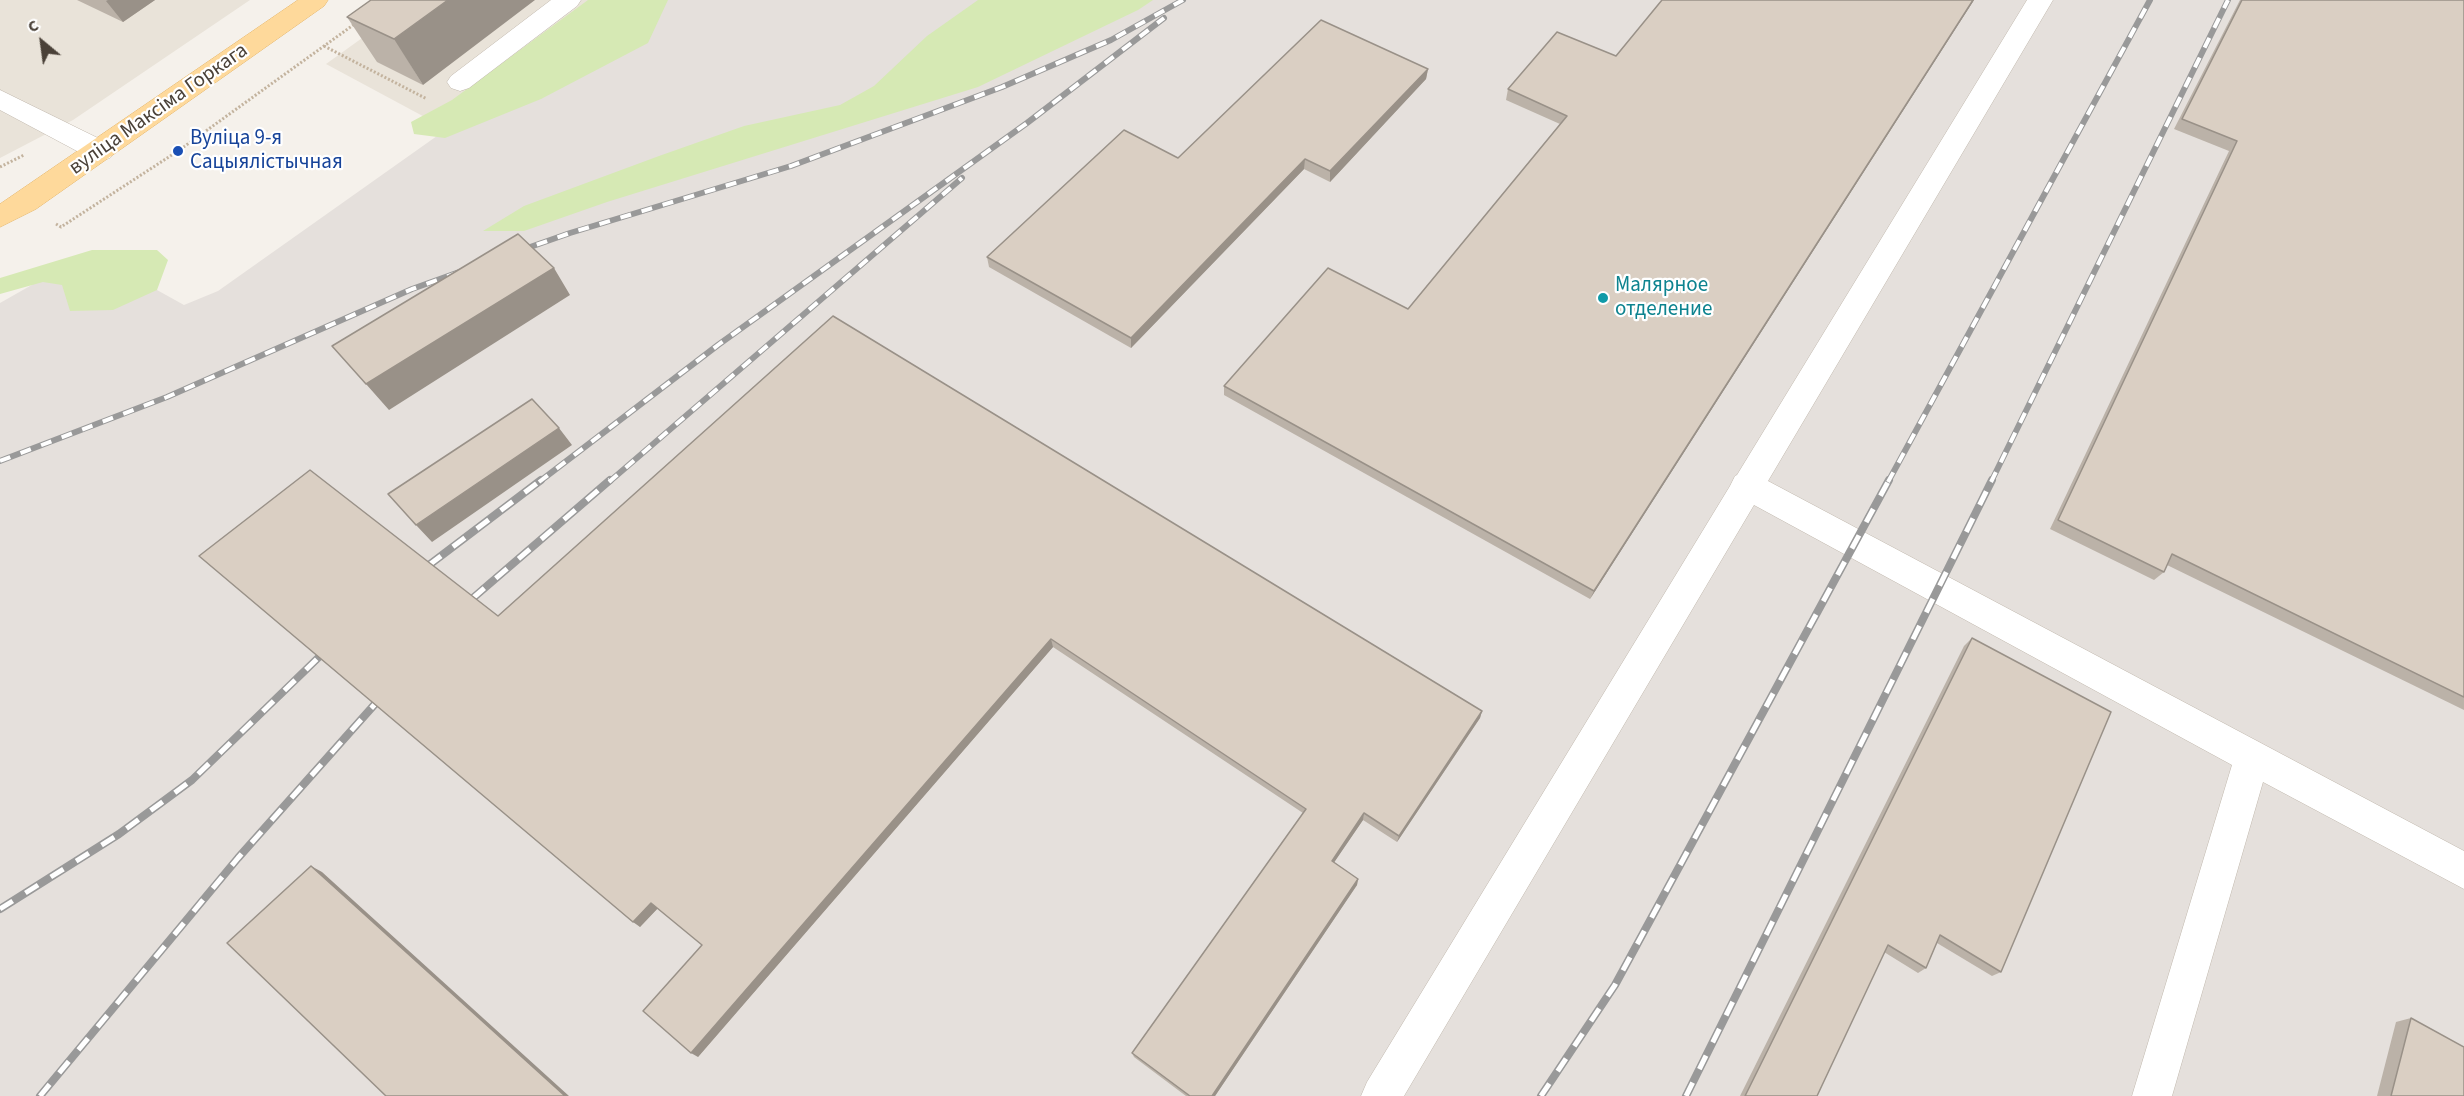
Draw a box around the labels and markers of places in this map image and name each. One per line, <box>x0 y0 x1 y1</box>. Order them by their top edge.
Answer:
place label: Вуліца 9-я Сацыялістычная <box>190 126 343 176</box>
marker: Вуліца 9-я Сацыялістычная <box>171 144 185 158</box>
place label: Малярное отделение <box>1615 273 1712 323</box>
marker: Малярное отделение <box>1596 291 1610 305</box>

